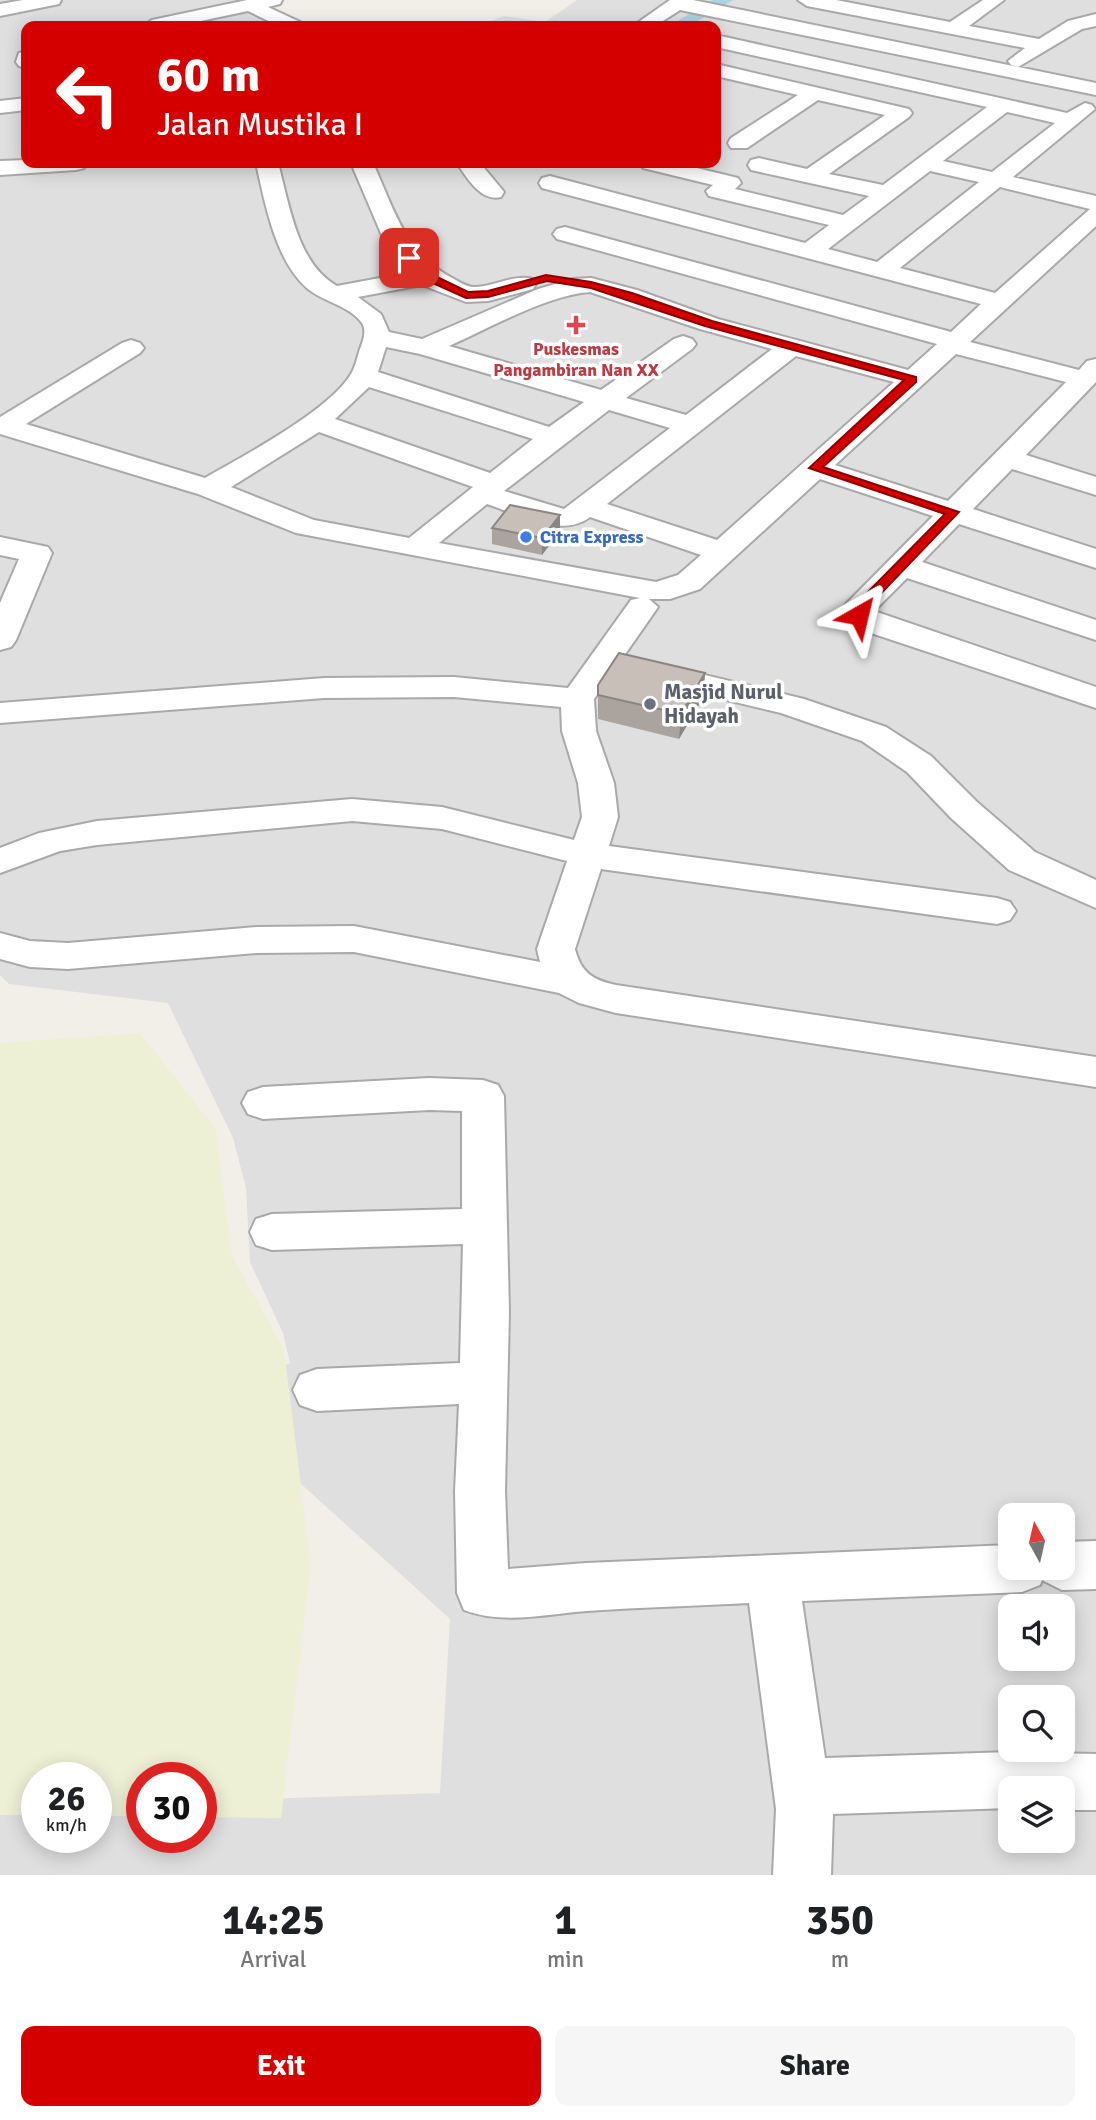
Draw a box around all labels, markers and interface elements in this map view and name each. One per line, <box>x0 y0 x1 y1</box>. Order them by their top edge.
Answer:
text: 60 m <box>157 45 260 105</box>
icon: left <box>42 49 133 140</box>
text: Jalan Mustika I <box>157 105 363 144</box>
pin <box>379 228 439 288</box>
icon: arrive <box>390 239 428 277</box>
marker: Puskesmas Pangambiran Nan XX <box>566 315 586 335</box>
place label: Puskesmas Pangambiran Nan XX <box>493 338 659 381</box>
place label: Citra Express <box>540 526 644 548</box>
marker: Citra Express <box>518 529 534 545</box>
position arrow <box>822 578 896 652</box>
place label: Masjid Nurul Hidayah <box>664 679 783 729</box>
marker: Masjid Nurul Hidayah <box>642 696 658 712</box>
north arrow <box>998 1503 1074 1580</box>
map controls <box>998 1503 1075 1853</box>
button: sound <box>998 1594 1075 1671</box>
button: search <box>998 1685 1075 1762</box>
speed limit sign: 30 <box>126 1762 217 1853</box>
button: layers <box>998 1776 1075 1853</box>
text: 26 <box>48 1777 85 1820</box>
text: km/h <box>46 1814 87 1836</box>
text: 14:25 <box>222 1895 325 1946</box>
text: 1 <box>554 1895 577 1946</box>
text: 350 <box>806 1895 874 1946</box>
text: Arrival <box>240 1945 307 1974</box>
text: min <box>547 1945 584 1974</box>
text: m <box>831 1945 849 1974</box>
button: Exit <box>21 2026 541 2106</box>
button: Share <box>555 2026 1075 2106</box>

